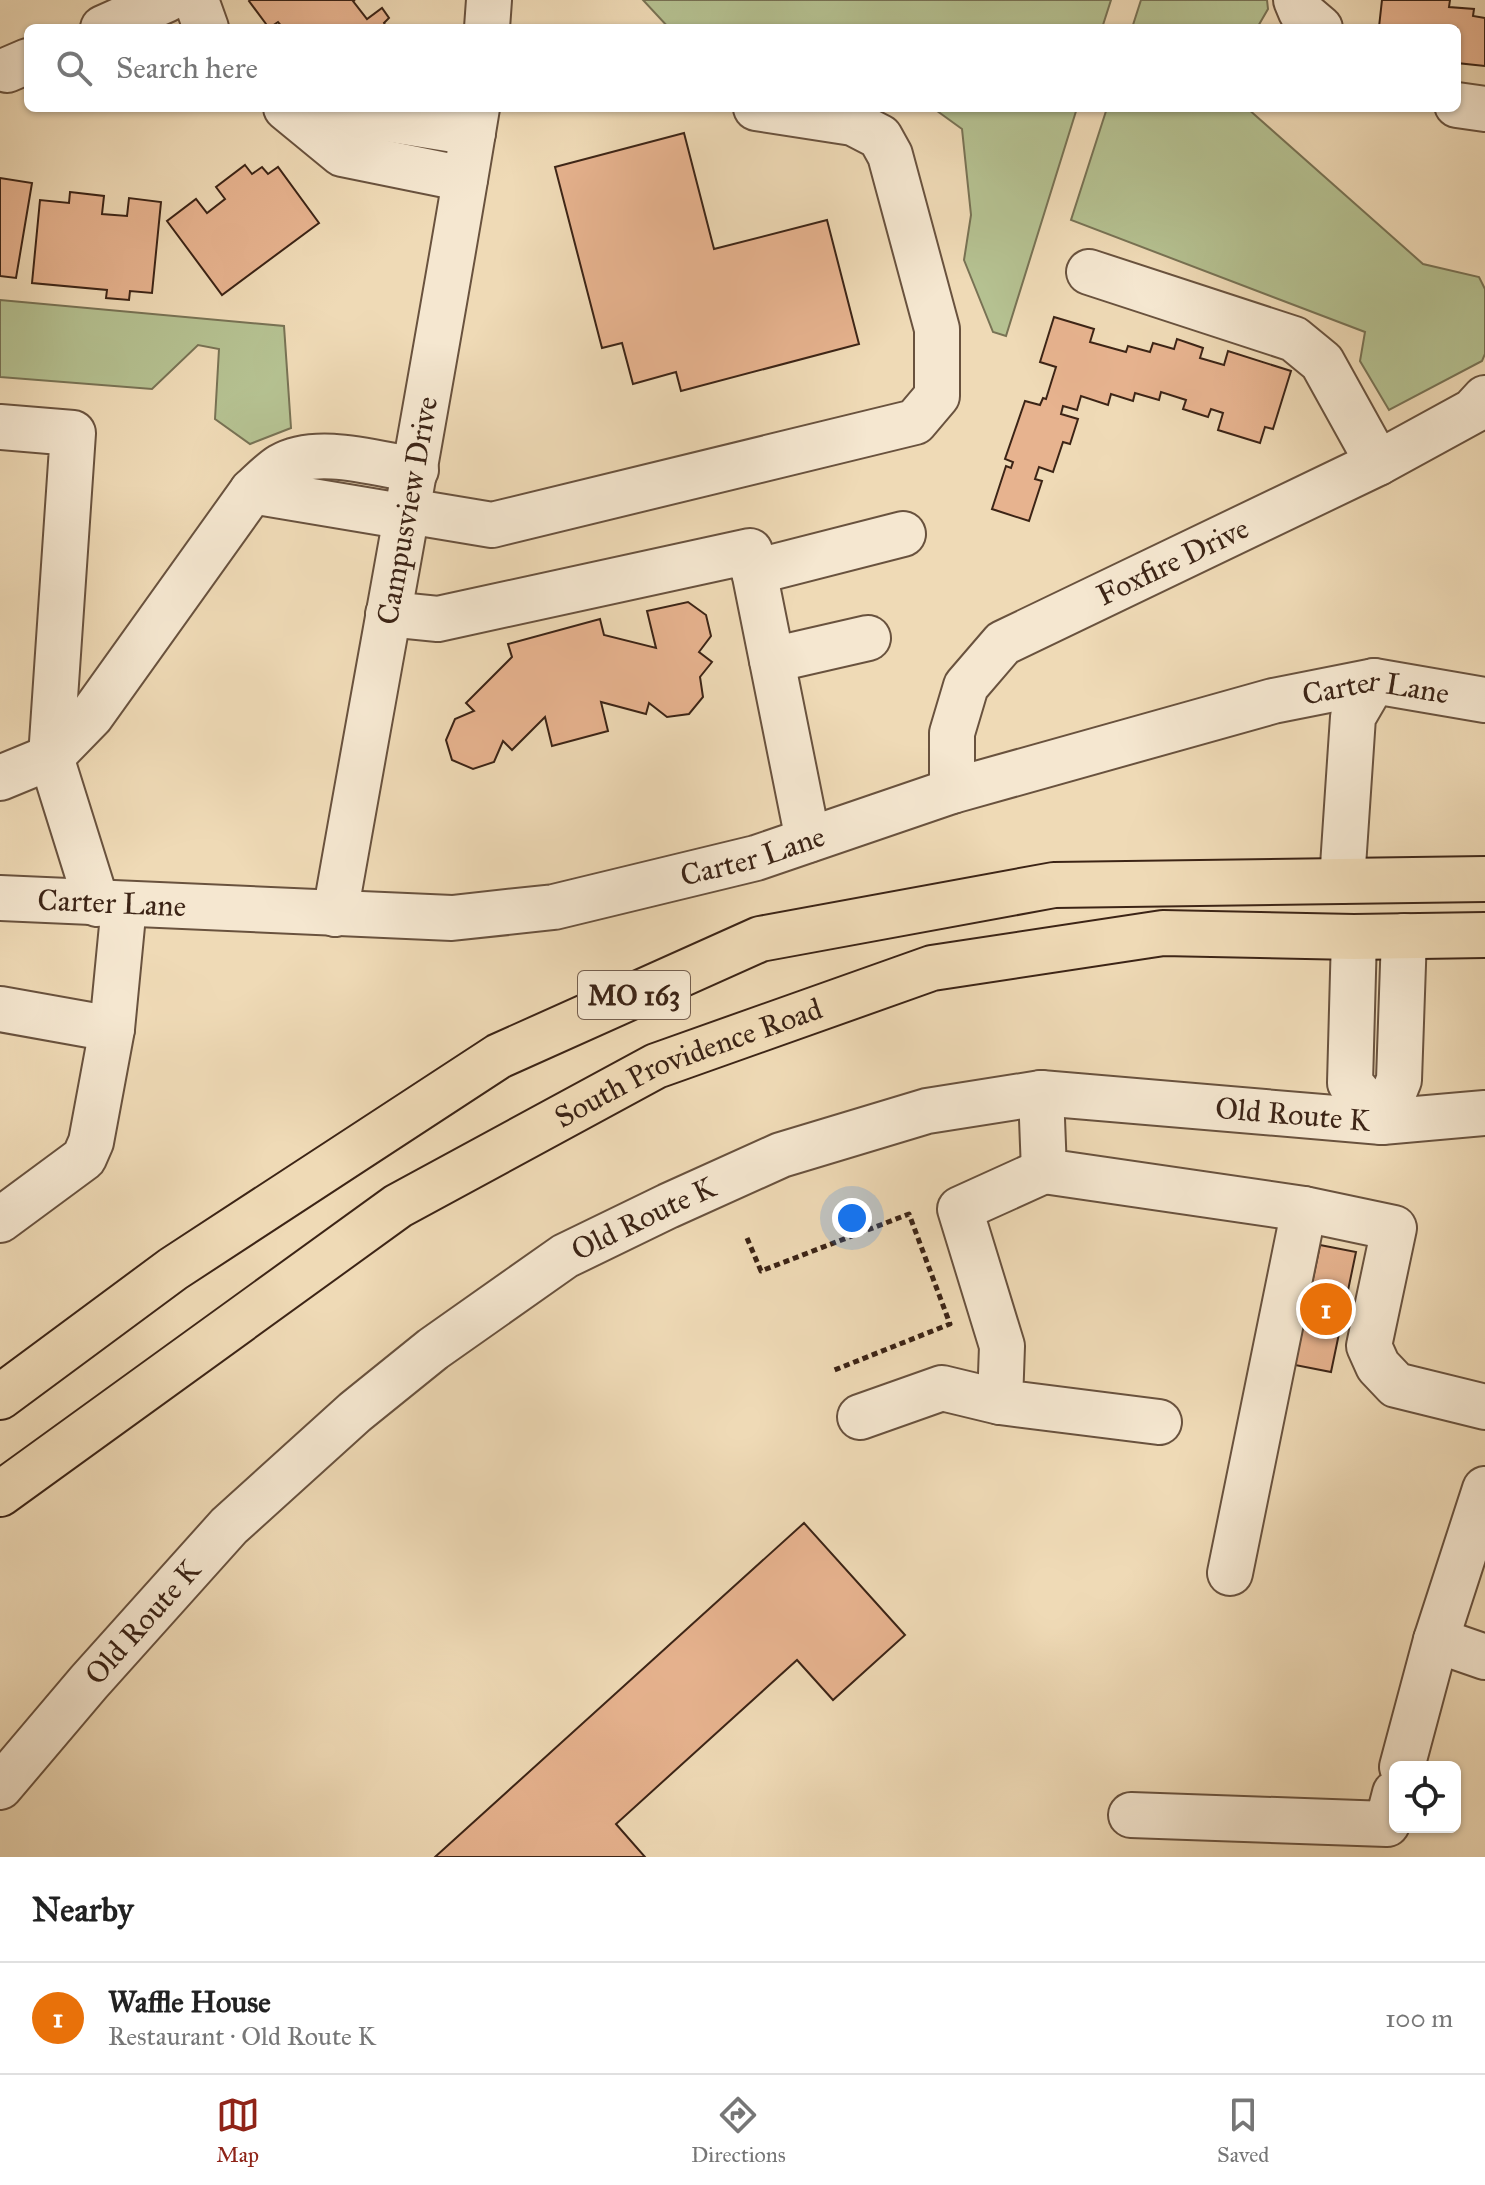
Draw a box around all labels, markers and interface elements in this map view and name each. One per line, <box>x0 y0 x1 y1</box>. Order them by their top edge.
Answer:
search box <box>24 24 1461 112</box>
icon: search <box>52 46 96 90</box>
text: Search here <box>116 50 258 86</box>
street label: Campusview Drive <box>369 394 445 627</box>
street label: Foxfire Drive <box>1091 510 1255 613</box>
street label: Carter Lane <box>1299 662 1452 713</box>
street label: Carter Lane <box>677 818 829 894</box>
street label: Carter Lane <box>37 882 187 924</box>
road number: MO 163 <box>578 971 690 1019</box>
street label: South Providence Road <box>548 990 827 1136</box>
street label: Old Route K <box>1214 1090 1373 1139</box>
street label: Old Route K <box>566 1169 722 1268</box>
your location <box>832 1198 872 1238</box>
pin: 1 <box>1300 1279 1352 1339</box>
street label: Old Route K <box>77 1552 208 1692</box>
map controls <box>1389 1761 1461 1833</box>
button: locate <box>1389 1761 1461 1833</box>
text: Nearby <box>32 1889 134 1930</box>
text: Waffle House <box>108 1984 271 2020</box>
text: 1 <box>53 2002 63 2034</box>
text: 100 m <box>1385 2002 1453 2034</box>
text: Restaurant · Old Route K <box>108 2020 376 2052</box>
tab: Map <box>216 2093 260 2168</box>
tab: Directions <box>691 2093 786 2168</box>
tab: Saved <box>1217 2093 1269 2168</box>

